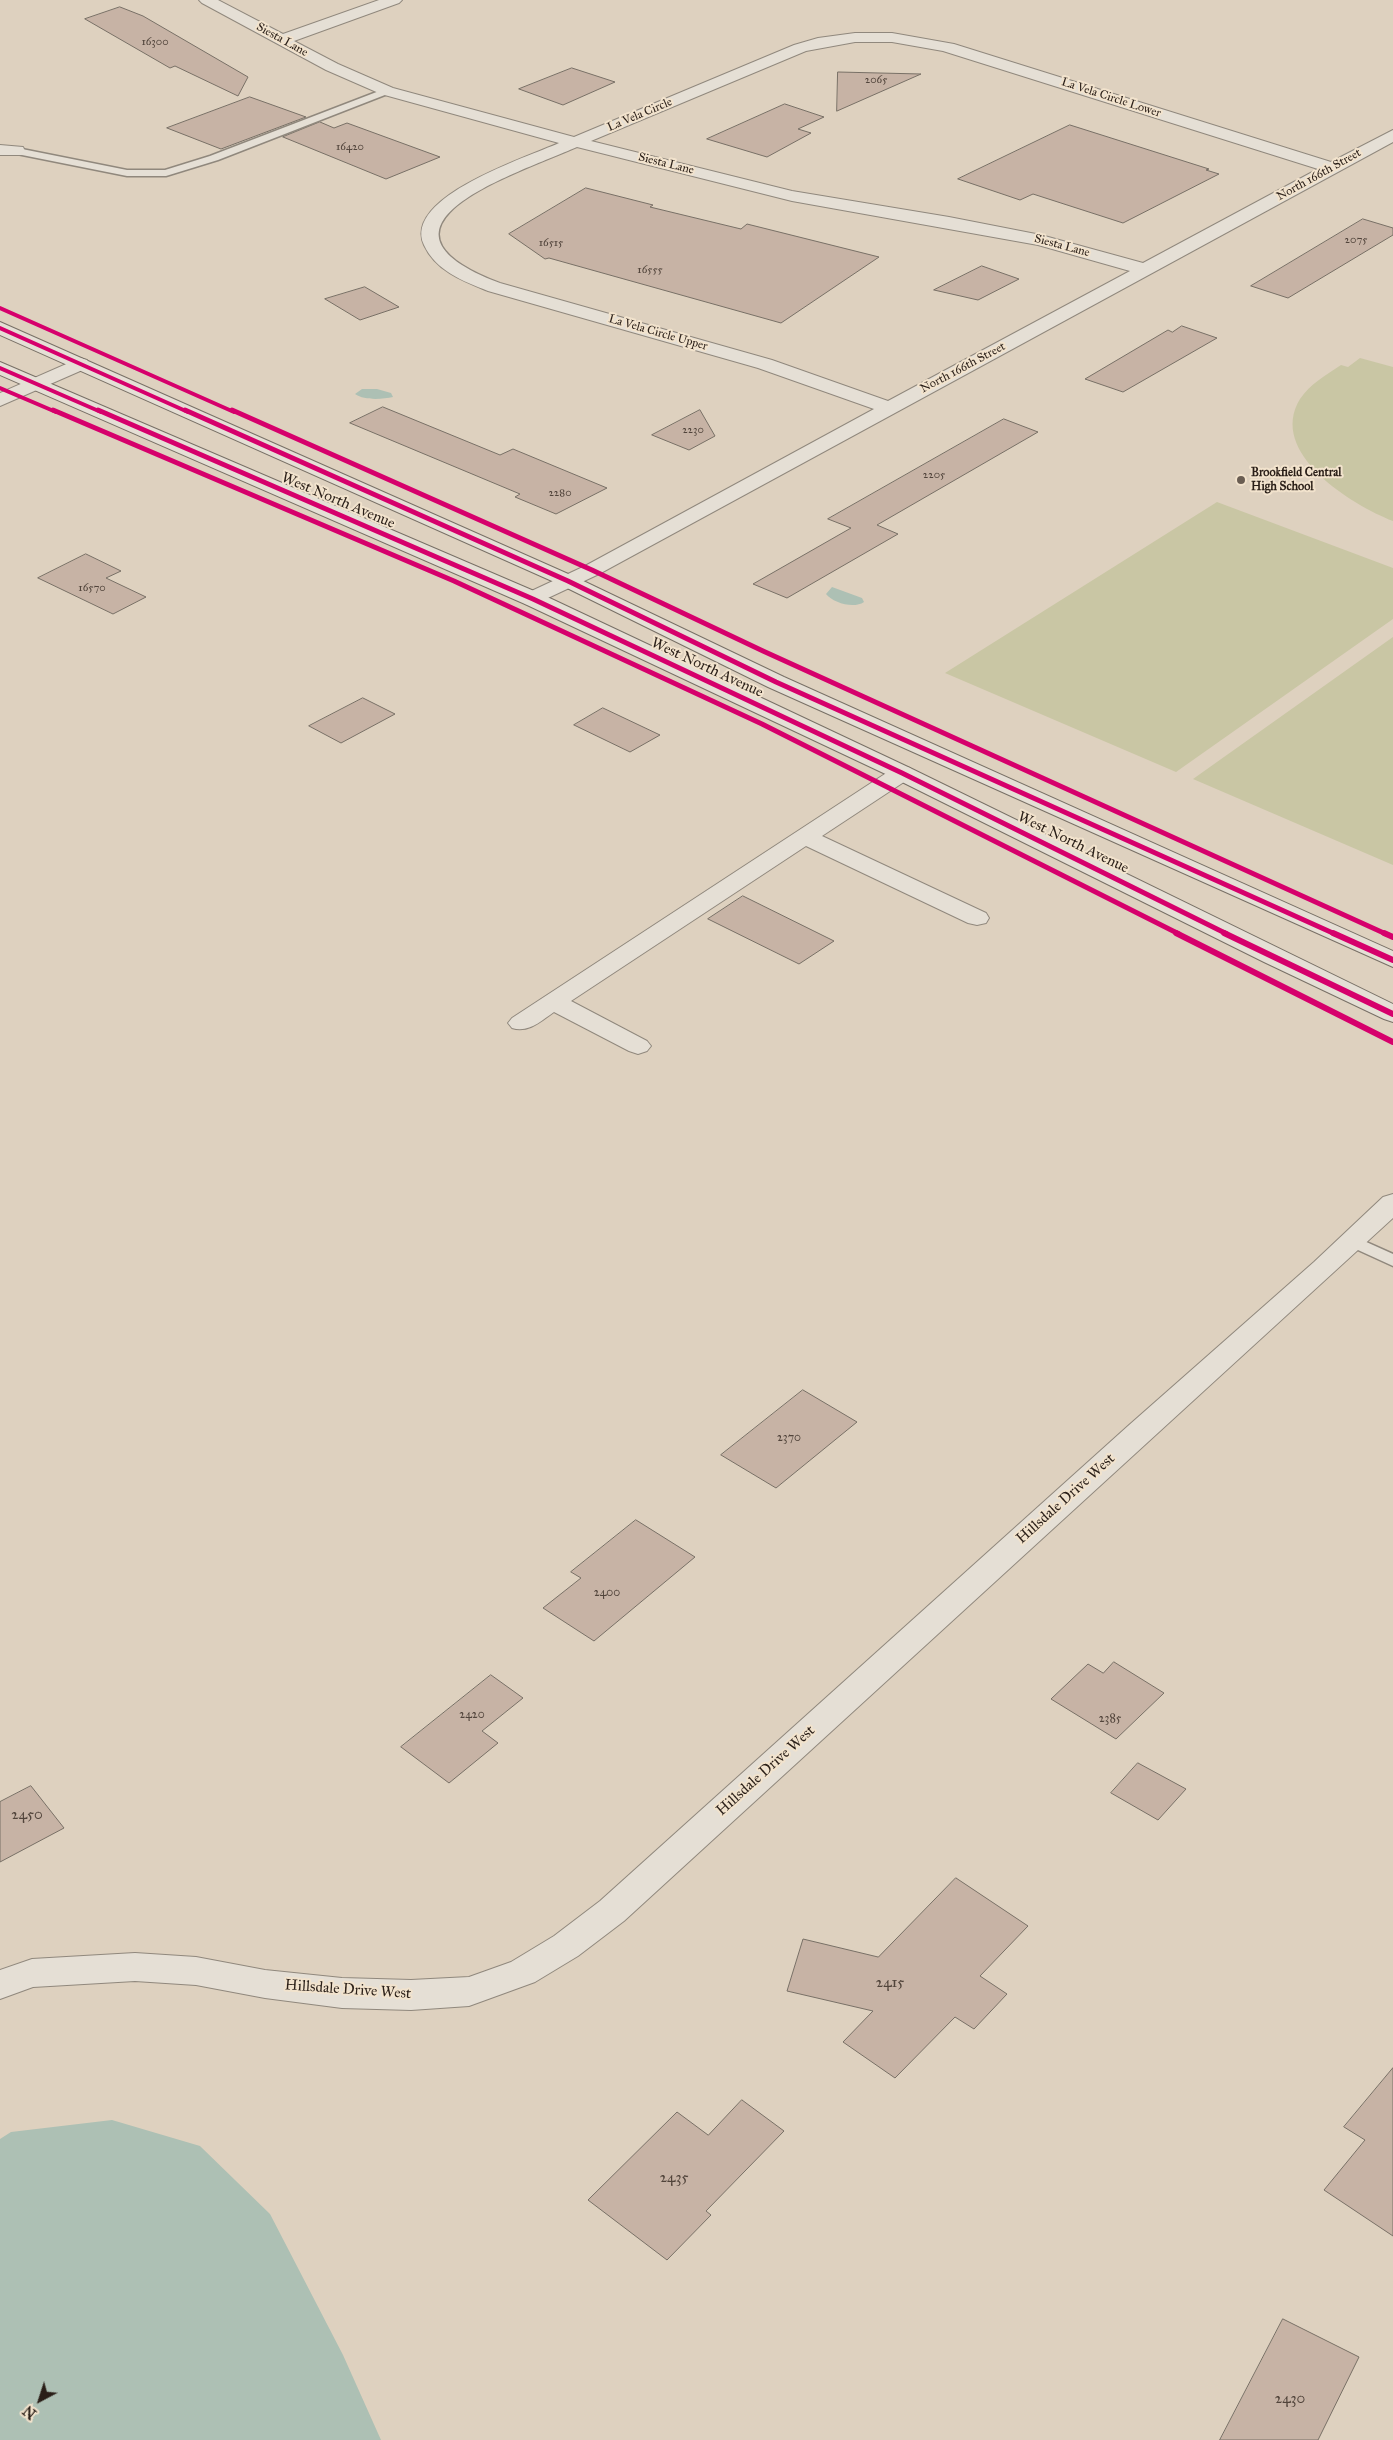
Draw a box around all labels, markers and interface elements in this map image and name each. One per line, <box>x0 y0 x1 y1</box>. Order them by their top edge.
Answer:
street label: Siesta Lane <box>254 20 310 60</box>
house number: 16300 <box>141 35 169 49</box>
house number: 2065 <box>865 73 887 87</box>
street label: La Vela Circle Lower <box>1059 75 1163 121</box>
street label: La Vela Circle <box>605 95 675 135</box>
house number: 16420 <box>336 140 364 154</box>
street label: North 166th Street <box>1274 146 1364 204</box>
street label: Siesta Lane <box>637 150 695 178</box>
street label: Siesta Lane <box>1033 232 1091 260</box>
house number: 2075 <box>1345 233 1367 247</box>
house number: 16515 <box>539 236 563 250</box>
house number: 16555 <box>637 263 663 277</box>
street label: La Vela Circle Upper <box>607 312 709 354</box>
street label: North 166th Street <box>918 339 1008 397</box>
house number: 2230 <box>682 423 704 437</box>
place label: Brookfield Central High School <box>1251 466 1342 494</box>
house number: 2205 <box>923 468 945 482</box>
street label: West North Avenue <box>279 469 397 533</box>
marker: Brookfield Central High School <box>1235 474 1247 486</box>
house number: 2280 <box>548 486 572 500</box>
house number: 16570 <box>78 581 106 595</box>
street label: West North Avenue <box>648 634 766 702</box>
street label: West North Avenue <box>1014 808 1132 878</box>
house number: 2370 <box>777 1431 801 1445</box>
street label: Hillsdale Drive West <box>1013 1450 1119 1548</box>
house number: 2400 <box>594 1586 620 1600</box>
house number: 2420 <box>459 1708 485 1722</box>
house number: 2385 <box>1099 1712 1121 1726</box>
street label: Hillsdale Drive West <box>713 1722 819 1820</box>
house number: 2450 <box>11 1806 43 1824</box>
house number: 2415 <box>876 1974 904 1992</box>
street label: Hillsdale Drive West <box>284 1977 412 2003</box>
house number: 2435 <box>660 2169 688 2187</box>
north arrow <box>15 2375 65 2425</box>
house number: 2430 <box>1275 2390 1305 2408</box>
text: N <box>20 2402 40 2422</box>

